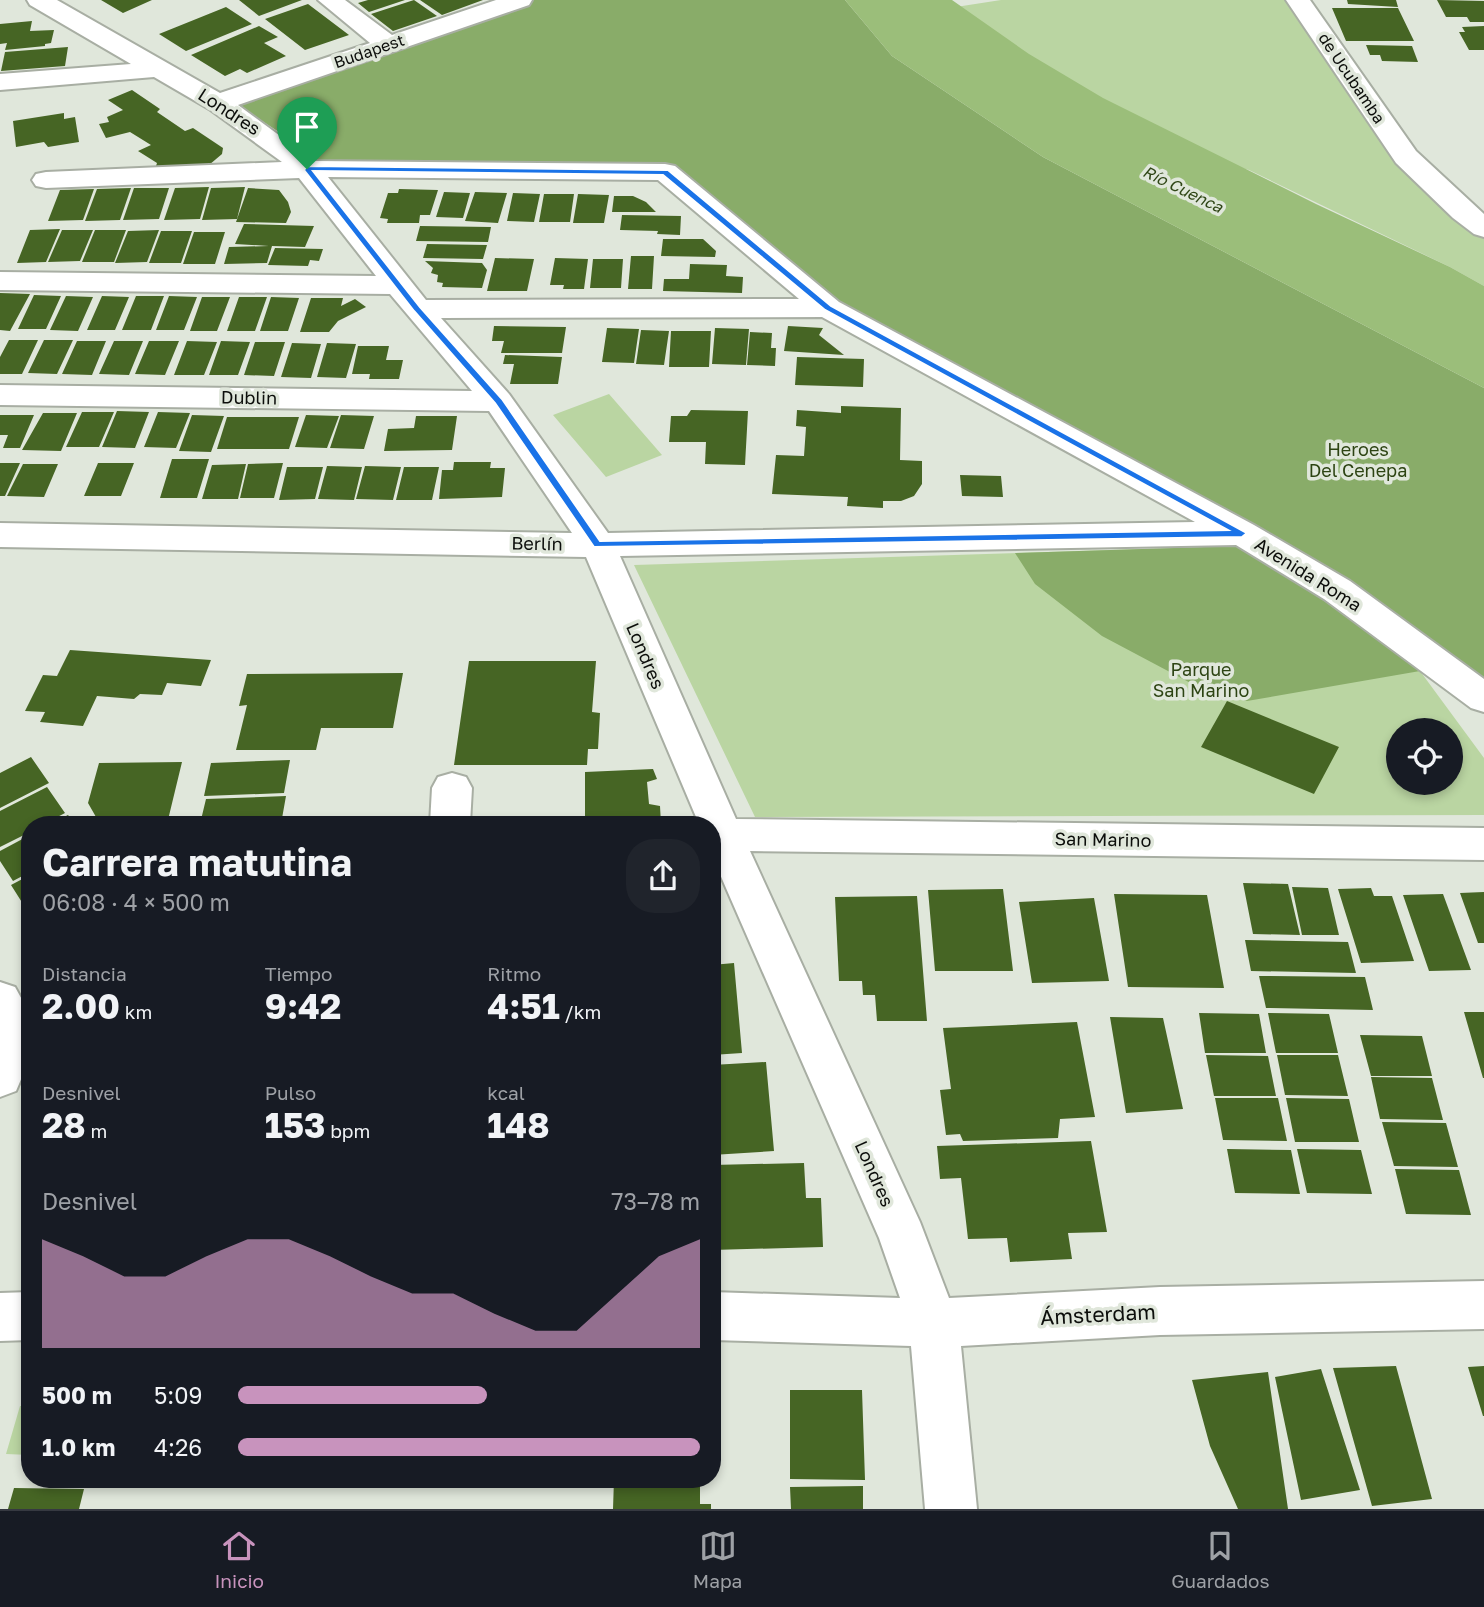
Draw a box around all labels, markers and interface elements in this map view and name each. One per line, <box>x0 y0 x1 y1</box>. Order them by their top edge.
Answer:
street label: de Ucubamba <box>1314 29 1390 127</box>
street label: Budapest <box>331 30 407 72</box>
street label: Londres <box>194 83 265 139</box>
pin <box>277 97 337 169</box>
icon: arrive <box>288 108 326 146</box>
water label: Río Cuenca <box>1140 161 1227 217</box>
street label: Dublin <box>221 386 277 408</box>
park label: Heroes Del Cenepa <box>1309 438 1407 481</box>
street label: Berlín <box>511 532 563 554</box>
street label: Avenida Roma <box>1251 533 1366 616</box>
street label: Londres <box>622 619 670 692</box>
park label: Parque San Marino <box>1153 658 1249 701</box>
map controls <box>1386 718 1463 795</box>
button: locate <box>1386 718 1463 795</box>
street label: San Marino <box>1055 827 1152 851</box>
text: Carrera matutina <box>42 839 352 884</box>
button: share <box>626 839 700 913</box>
text: 06:08 · 4 × 500 m <box>42 888 230 916</box>
text: Distancia <box>42 962 127 985</box>
text: Tiempo <box>265 962 332 985</box>
text: Ritmo <box>487 962 541 985</box>
text: 2.00 <box>42 985 120 1027</box>
text: 9:42 <box>265 985 341 1027</box>
text: 4:51 <box>487 985 560 1027</box>
text: km <box>120 1000 152 1023</box>
text: /km <box>560 1000 601 1023</box>
text: Desnivel <box>42 1081 121 1104</box>
text: Pulso <box>265 1081 316 1104</box>
text: kcal <box>487 1081 525 1104</box>
text: 28 <box>42 1104 86 1146</box>
text: 153 <box>265 1104 325 1146</box>
text: 148 <box>487 1104 550 1146</box>
text: m <box>86 1119 107 1142</box>
text: bpm <box>325 1119 370 1142</box>
street label: Londres <box>851 1137 899 1210</box>
text: Desnivel <box>42 1187 137 1215</box>
text: 73–78 m <box>611 1187 700 1215</box>
street label: Ámsterdam <box>1039 1298 1156 1330</box>
text: 500 m <box>42 1381 112 1409</box>
text: 5:09 <box>154 1381 202 1409</box>
text: 1.0 km <box>42 1433 115 1461</box>
text: 4:26 <box>154 1433 202 1461</box>
tab: Inicio <box>214 1527 264 1592</box>
tab: Mapa <box>693 1527 742 1592</box>
tab: Guardados <box>1171 1527 1270 1592</box>

